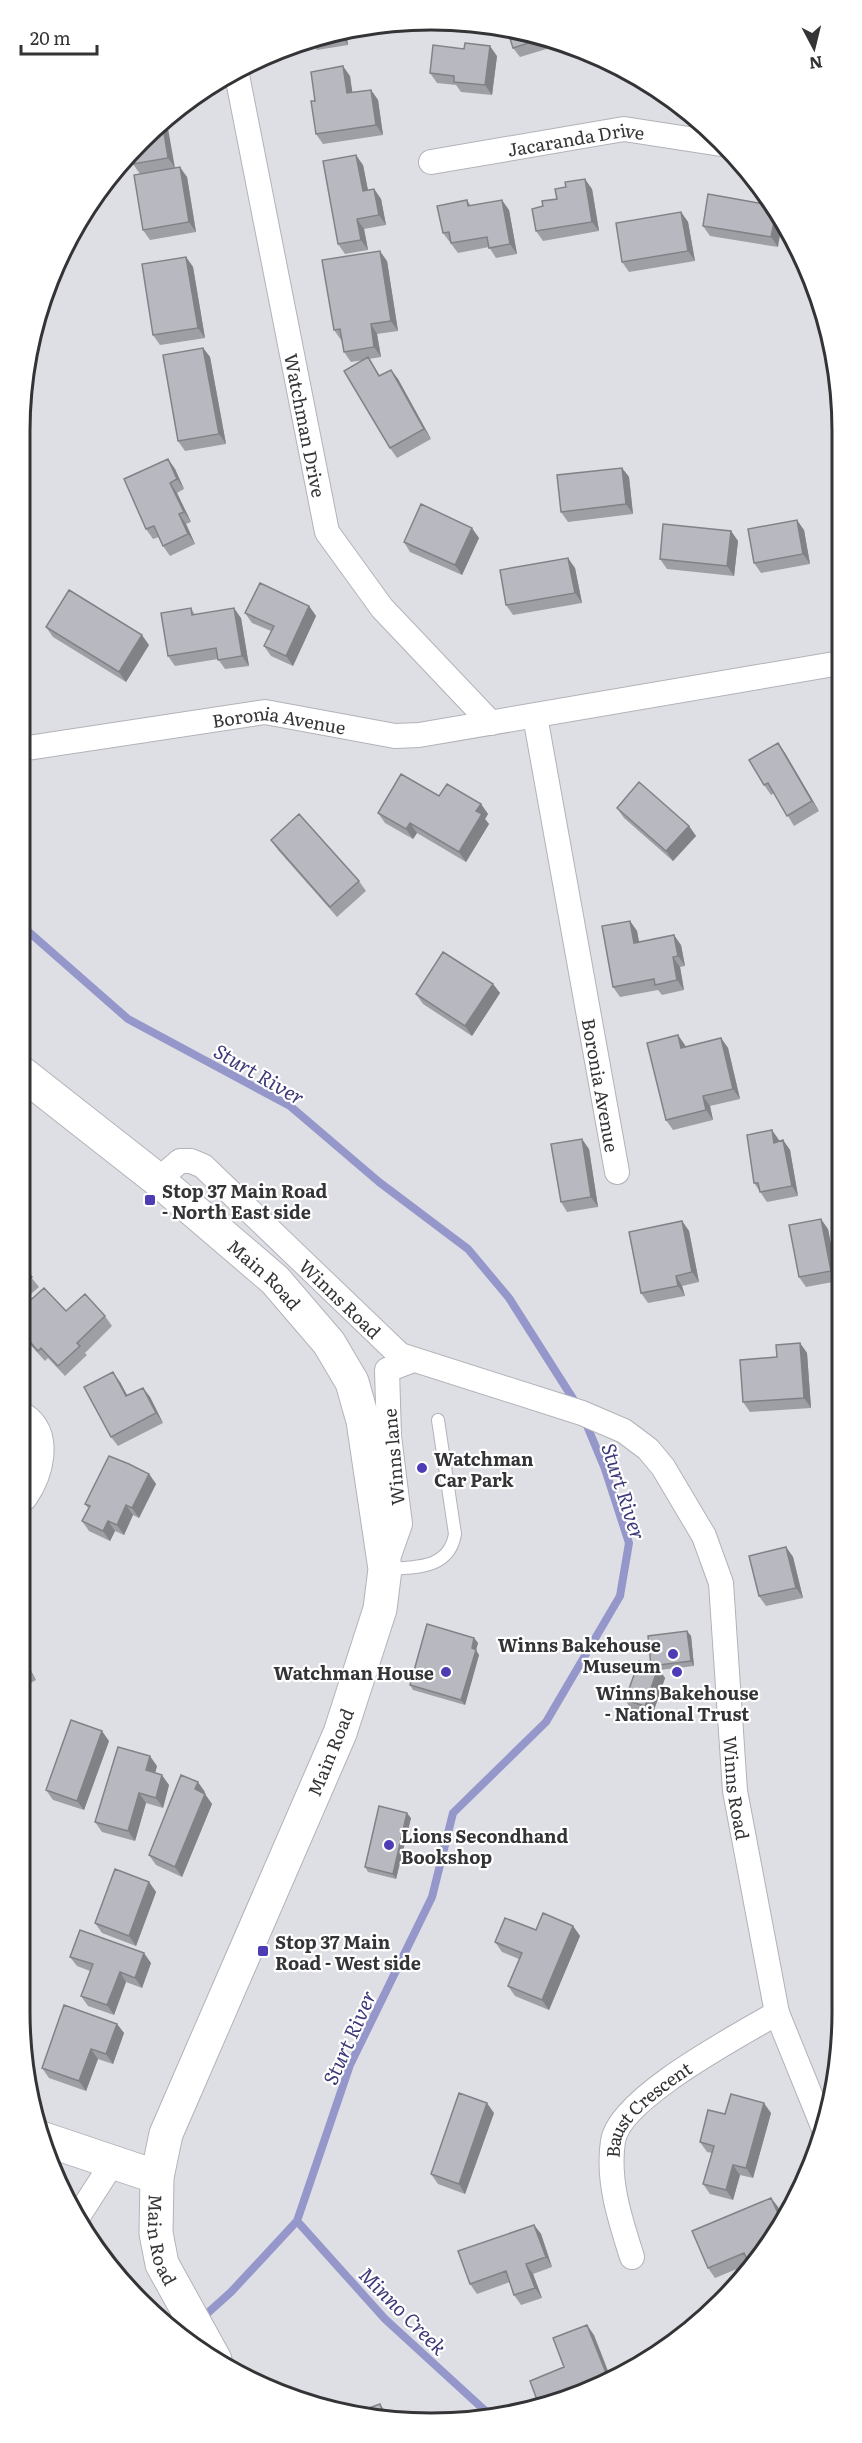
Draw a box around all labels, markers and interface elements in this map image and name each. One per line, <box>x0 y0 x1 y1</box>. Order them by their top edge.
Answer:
scale bar <box>21 18 98 56</box>
north arrow <box>784 18 844 78</box>
text: 20 m <box>30 24 71 51</box>
text: N <box>808 51 824 77</box>
street label: Jacaranda Drive <box>505 115 647 162</box>
street label: Watchman Drive <box>279 351 333 500</box>
street label: Boronia Avenue <box>210 699 348 740</box>
street label: Boronia Avenue <box>576 1016 627 1154</box>
water label: Sturt River <box>209 1035 311 1111</box>
place label: Stop 37 Main Road - North East side <box>162 1177 327 1225</box>
marker: Stop 37 Main Road - North East side <box>143 1193 157 1207</box>
street label: Main Road <box>222 1232 308 1315</box>
street label: Winns Road <box>294 1252 388 1344</box>
street label: Winns lane <box>375 1407 411 1507</box>
water label: Sturt River <box>595 1439 655 1543</box>
place label: Watchman Car Park <box>434 1445 534 1493</box>
marker: Watchman Car Park <box>415 1461 429 1475</box>
place label: Winns Bakehouse Museum <box>498 1631 661 1679</box>
marker: Winns Bakehouse Museum <box>666 1647 680 1661</box>
place label: Watchman House <box>273 1659 434 1686</box>
marker: Watchman House <box>439 1665 453 1679</box>
marker: Winns Bakehouse - National Trust <box>670 1665 684 1679</box>
place label: Winns Bakehouse - National Trust <box>595 1679 759 1727</box>
street label: Main Road <box>300 1704 360 1800</box>
street label: Winns Road <box>718 1735 757 1842</box>
place label: Lions Secondhand Bookshop <box>401 1822 569 1870</box>
marker: Lions Secondhand Bookshop <box>382 1838 396 1852</box>
place label: Stop 37 Main Road - West side <box>275 1928 421 1976</box>
marker: Stop 37 Main Road - West side <box>256 1944 270 1958</box>
water label: Sturt River <box>314 1985 382 2089</box>
street label: Baust Crescent <box>598 2054 697 2159</box>
street label: Main Road <box>142 2194 185 2290</box>
water label: Minno Creek <box>353 2259 455 2361</box>

